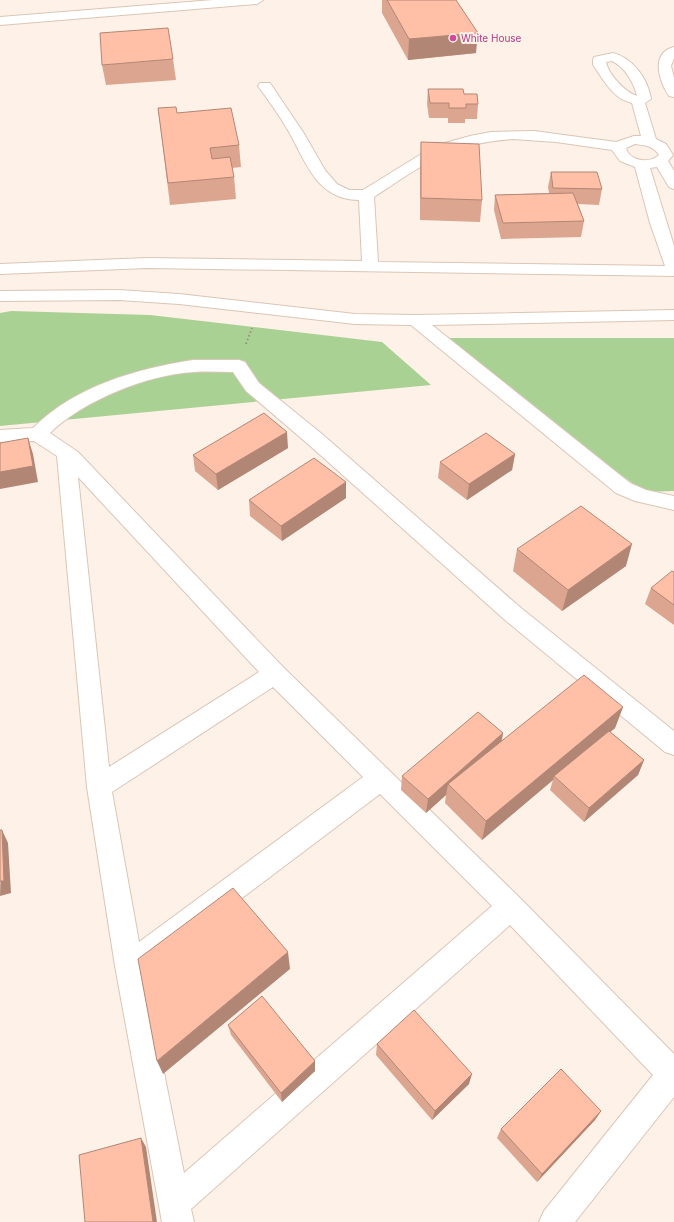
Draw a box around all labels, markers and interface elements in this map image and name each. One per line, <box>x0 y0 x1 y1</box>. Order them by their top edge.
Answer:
place label: White House <box>461 32 522 44</box>
marker: White House <box>448 33 458 43</box>

